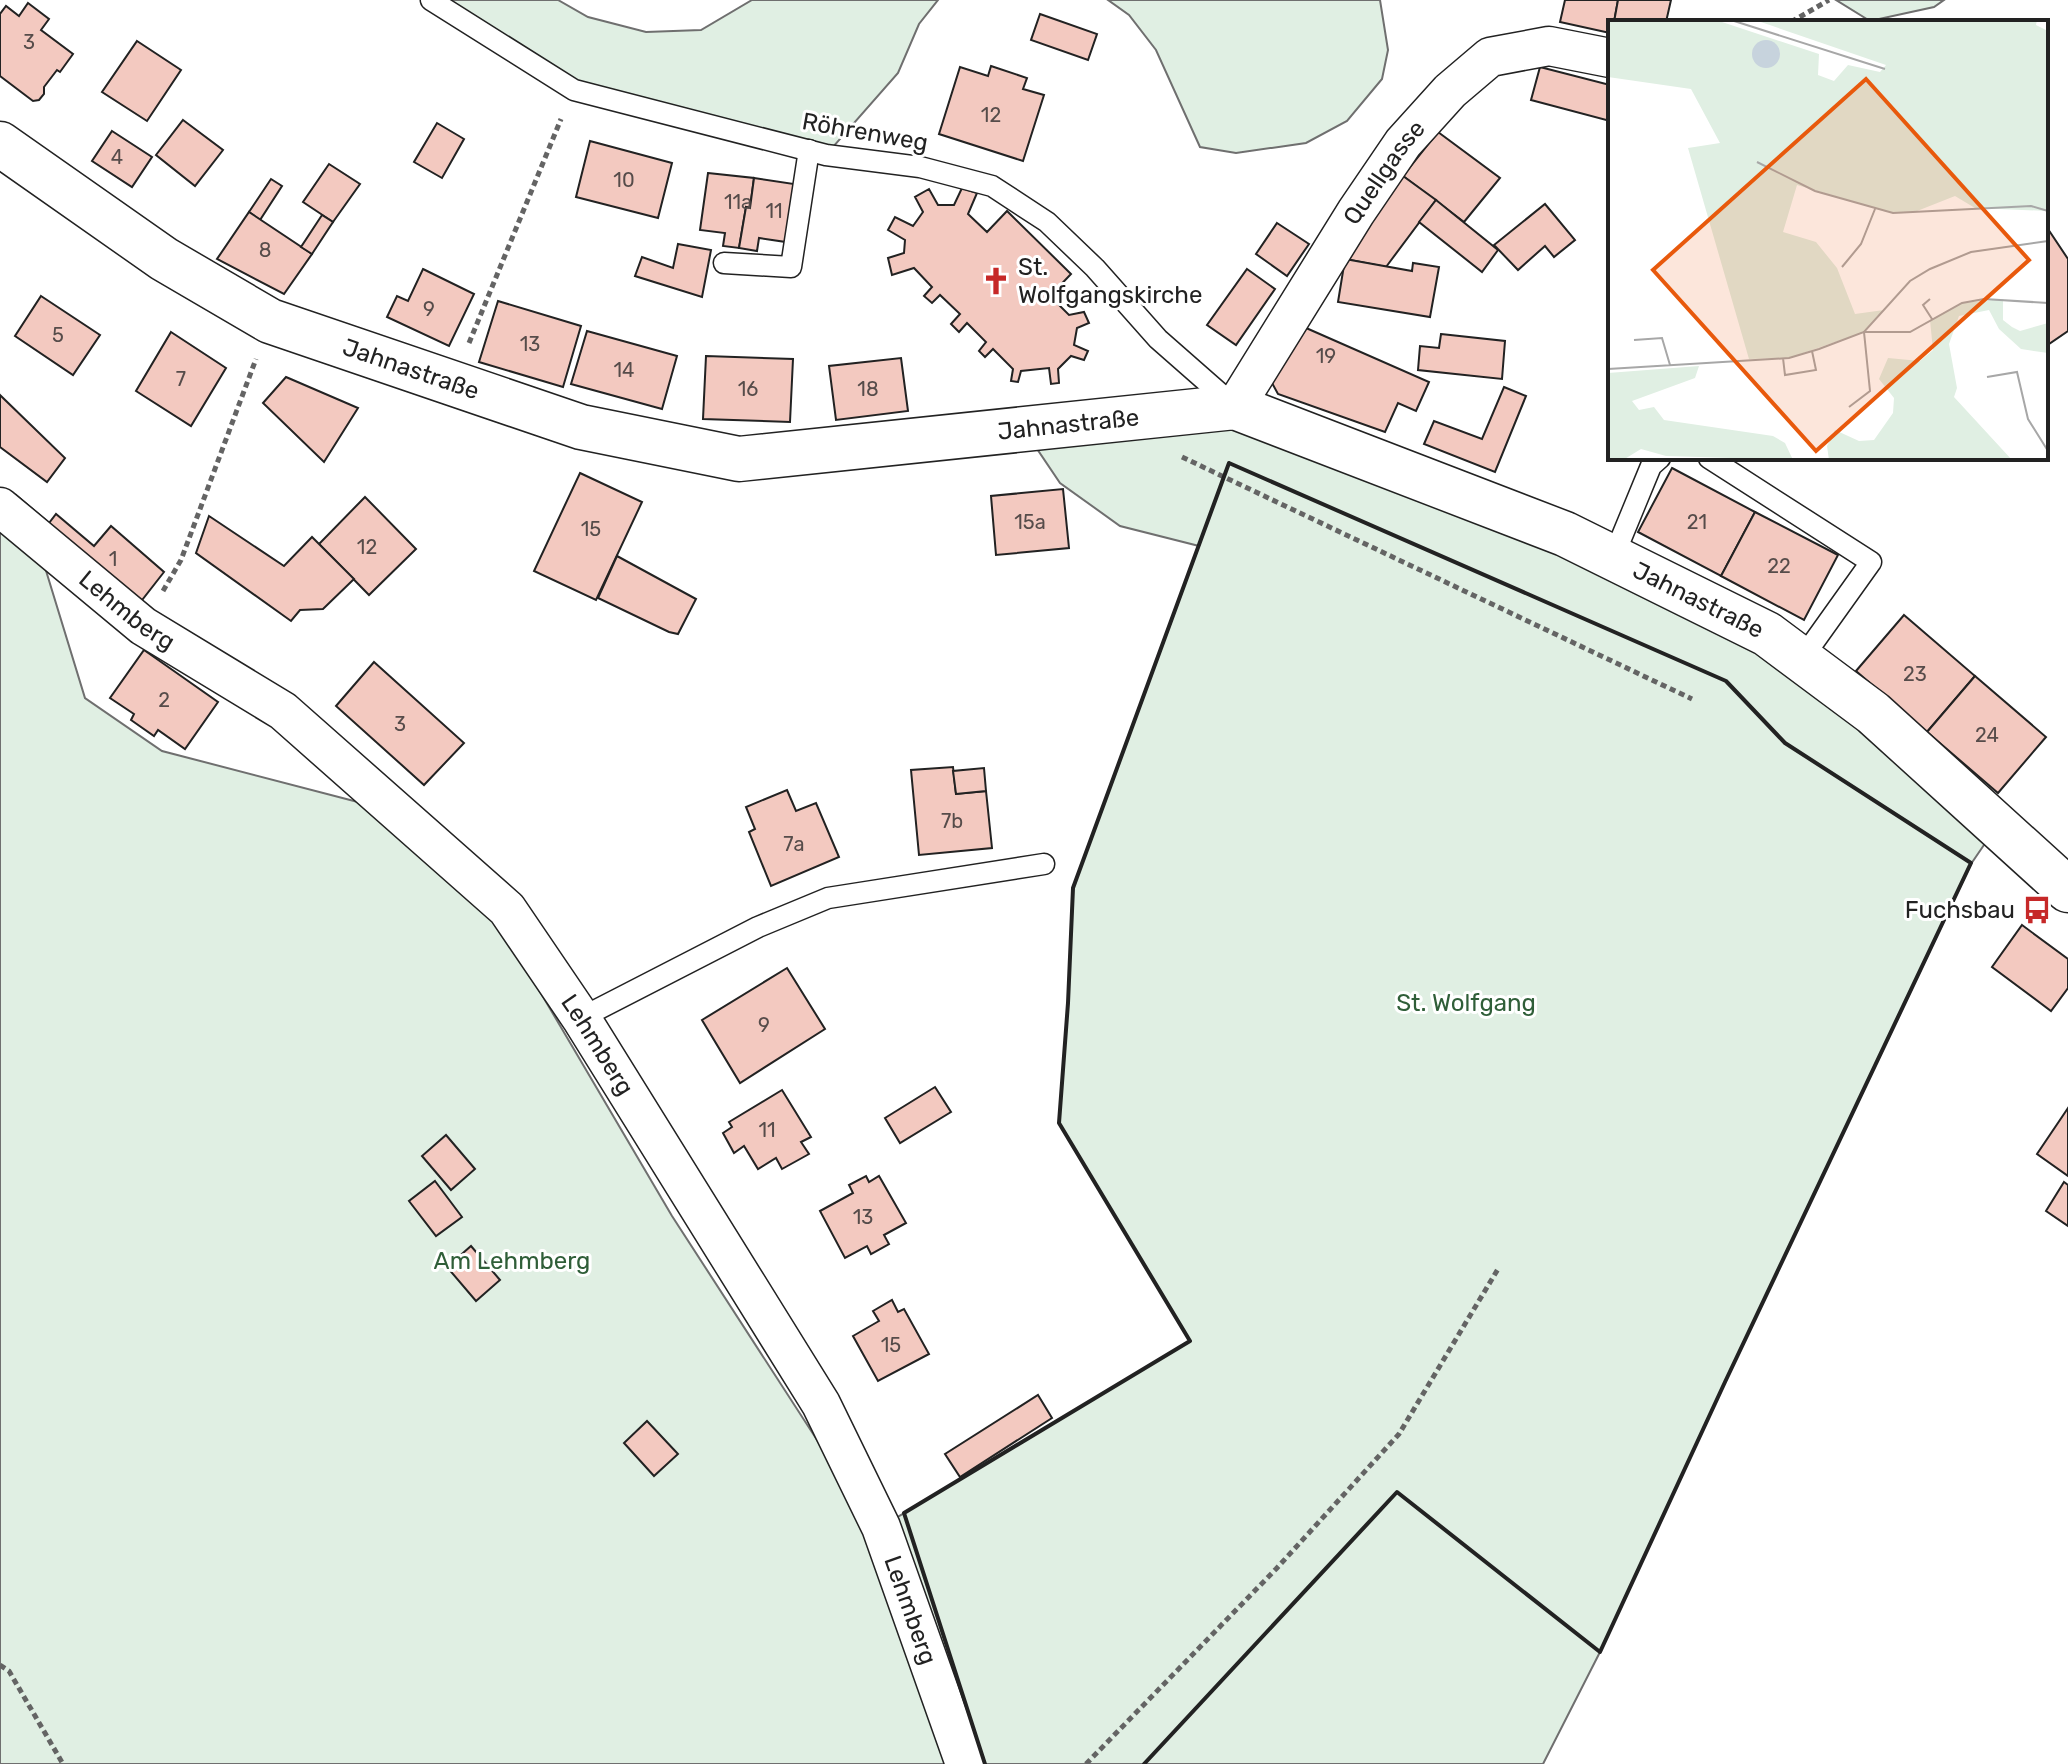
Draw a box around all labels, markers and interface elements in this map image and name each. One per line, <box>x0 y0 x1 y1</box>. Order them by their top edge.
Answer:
inset map <box>1608 20 2048 460</box>
house number: 3 <box>23 30 35 54</box>
house number: 12 <box>981 103 1001 127</box>
street label: Röhrenweg <box>800 107 930 157</box>
street label: Quellgasse <box>1338 115 1431 230</box>
house number: 4 <box>111 145 123 169</box>
house number: 10 <box>613 168 635 192</box>
house number: 11a <box>724 190 752 214</box>
house number: 11 <box>765 199 783 223</box>
house number: 8 <box>259 238 271 262</box>
place label: St. Wolfgangskirche <box>1018 253 1202 309</box>
church icon: St. Wolfgangskirche <box>981 266 1011 296</box>
house number: 9 <box>423 297 435 321</box>
house number: 5 <box>52 323 64 347</box>
house number: 13 <box>520 332 540 356</box>
street label: Jahnastraße <box>339 333 483 405</box>
house number: 19 <box>1316 344 1336 368</box>
house number: 14 <box>614 358 634 382</box>
house number: 7 <box>176 367 186 391</box>
house number: 16 <box>738 377 758 401</box>
house number: 18 <box>857 377 879 401</box>
street label: Jahnastraße <box>996 403 1140 446</box>
house number: 15a <box>1014 510 1046 534</box>
house number: 21 <box>1687 510 1707 534</box>
house number: 15 <box>581 517 601 541</box>
house number: 12 <box>357 535 377 559</box>
house number: 1 <box>109 547 117 571</box>
house number: 22 <box>1767 554 1791 578</box>
street label: Jahnastraße <box>1628 556 1768 644</box>
street label: Lehmberg <box>73 565 180 656</box>
house number: 23 <box>1903 662 1927 686</box>
house number: 2 <box>158 688 170 712</box>
house number: 3 <box>394 712 406 736</box>
house number: 24 <box>1975 723 1999 747</box>
house number: 7b <box>941 809 963 833</box>
house number: 7a <box>783 832 805 856</box>
bus stop icon: Fuchsbau <box>2022 895 2052 925</box>
place label: Fuchsbau <box>1905 896 2015 924</box>
street label: Lehmberg <box>555 989 640 1100</box>
park label: St. Wolfgang <box>1396 989 1536 1017</box>
house number: 9 <box>758 1013 770 1037</box>
house number: 11 <box>758 1118 776 1142</box>
house number: 13 <box>853 1205 873 1229</box>
park label: Am Lehmberg <box>434 1247 590 1275</box>
house number: 15 <box>881 1333 901 1357</box>
street label: Lehmberg <box>878 1552 943 1668</box>

